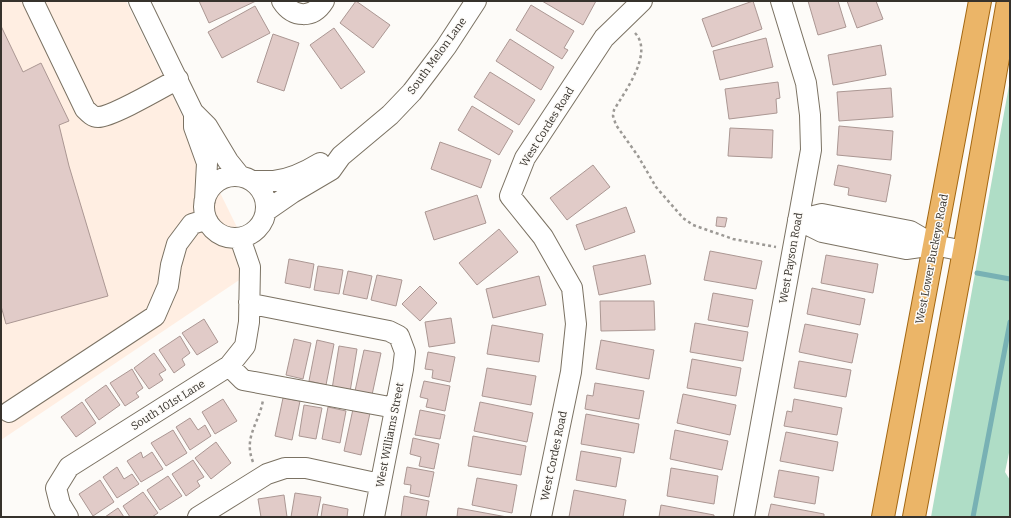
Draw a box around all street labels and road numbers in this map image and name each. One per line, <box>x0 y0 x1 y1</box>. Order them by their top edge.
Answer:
street label: South Melon Lane <box>405 15 469 97</box>
street label: West Cordes Road <box>517 84 577 169</box>
street label: West Lower Buckeye Road <box>913 192 951 325</box>
street label: West Payson Road <box>777 211 805 304</box>
street label: South 101st Lane <box>129 377 207 433</box>
street label: West Williams Street <box>373 382 407 488</box>
street label: West Cordes Road <box>538 409 570 502</box>

